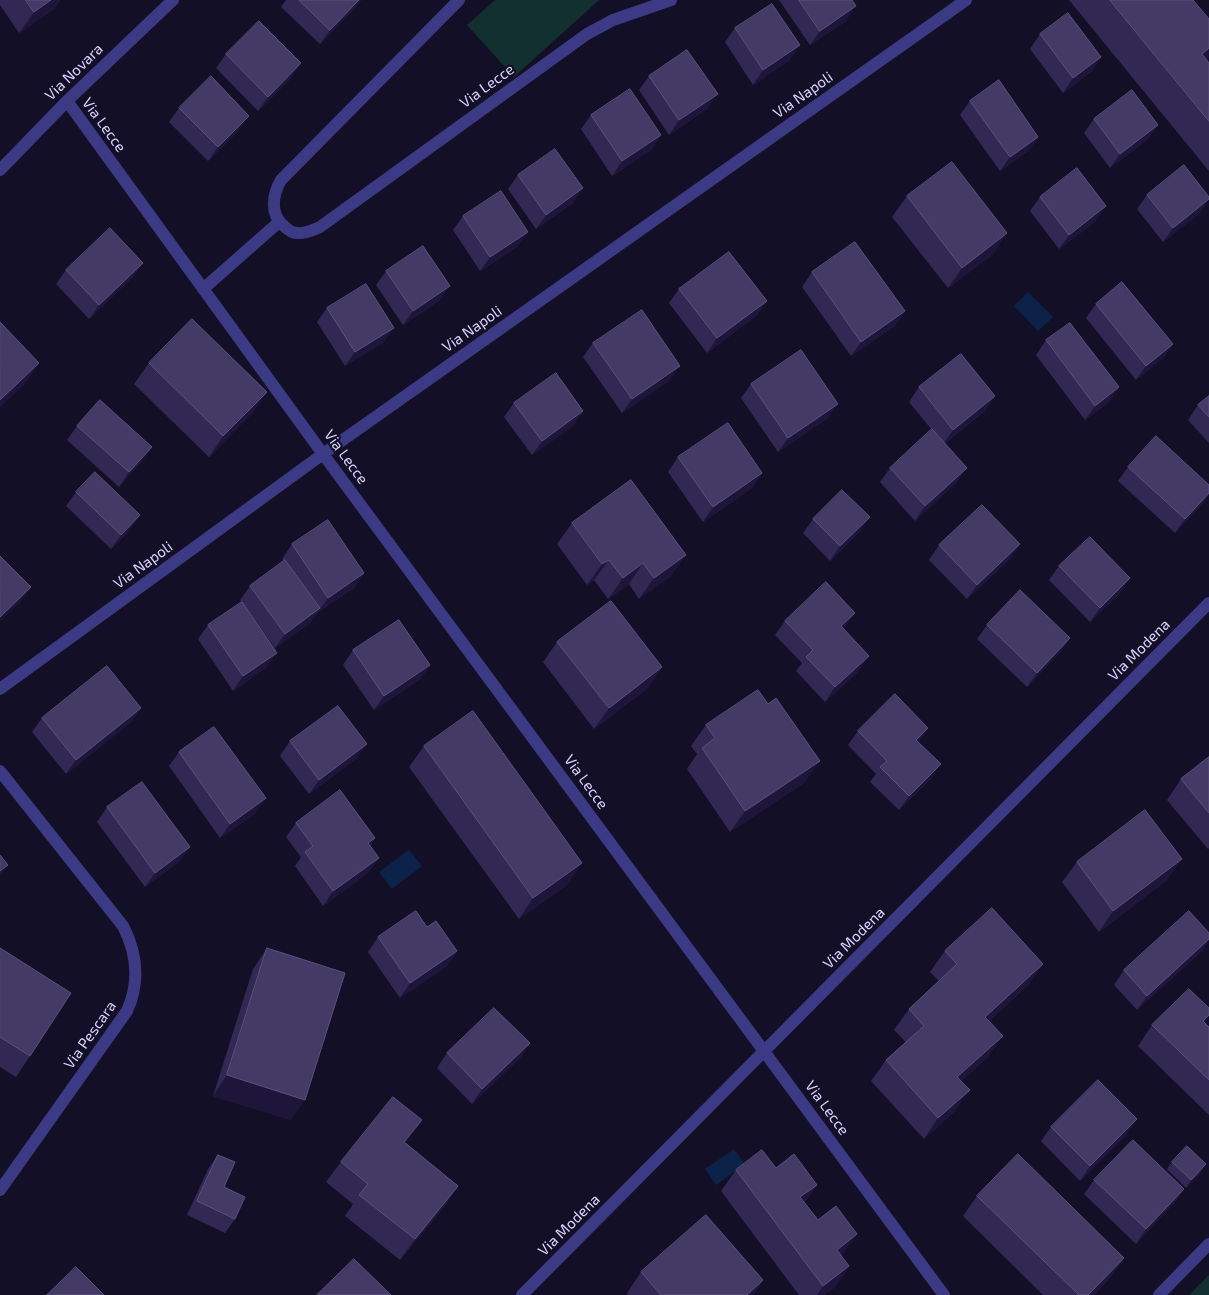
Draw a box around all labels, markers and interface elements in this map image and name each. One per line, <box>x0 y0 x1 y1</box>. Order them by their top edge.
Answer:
street label: Via Novara <box>41 40 107 104</box>
street label: Via Lecce <box>456 60 518 112</box>
street label: Via Napoli <box>770 68 836 122</box>
street label: Via Lecce <box>78 94 130 156</box>
street label: Via Napoli <box>439 302 505 356</box>
street label: Via Lecce <box>320 426 372 488</box>
street label: Via Napoli <box>110 538 176 592</box>
street label: Via Modena <box>1104 615 1174 685</box>
street label: Via Lecce <box>560 751 612 813</box>
street label: Via Modena <box>819 903 889 973</box>
street label: Via Pescara <box>60 998 120 1072</box>
street label: Via Lecce <box>801 1077 853 1139</box>
street label: Via Modena <box>534 1190 604 1260</box>

